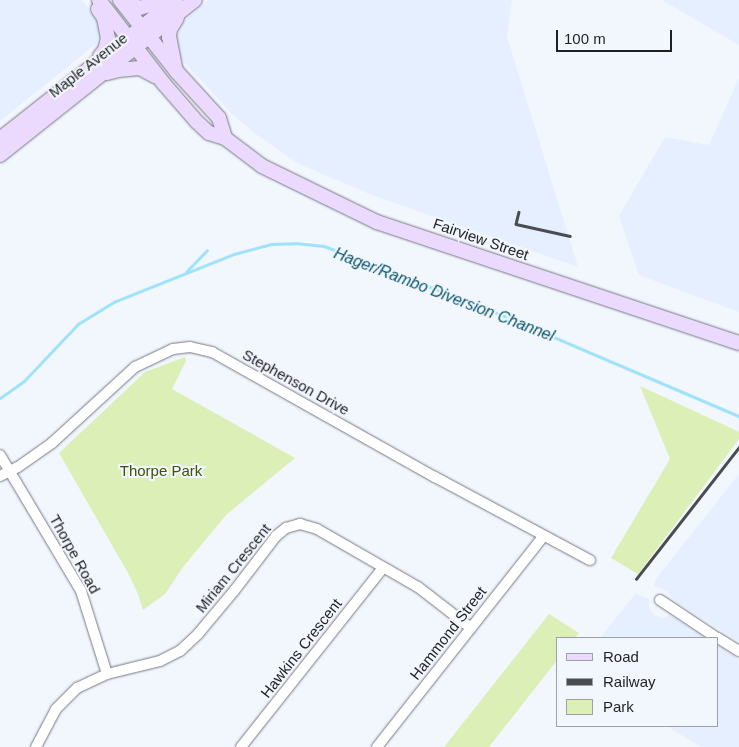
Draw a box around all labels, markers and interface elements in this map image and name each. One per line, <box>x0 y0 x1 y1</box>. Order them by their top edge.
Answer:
scale bar <box>559 20 675 52</box>
street label: Maple Avenue <box>45 28 131 102</box>
text: 100 m <box>564 30 606 47</box>
street label: Fairview Street <box>431 214 531 264</box>
water label: Hager/Rambo Diversion Channel <box>331 244 557 346</box>
street label: Stephenson Drive <box>239 345 353 419</box>
park label: Thorpe Park <box>120 462 202 480</box>
street label: Thorpe Road <box>46 511 104 597</box>
street label: Miriam Crescent <box>192 520 274 616</box>
street label: Hammond Street <box>406 583 490 683</box>
street label: Hawkins Crescent <box>257 595 345 701</box>
legend <box>556 637 719 727</box>
text: Road <box>603 648 639 665</box>
text: Railway <box>603 673 656 690</box>
text: Park <box>603 698 634 715</box>

